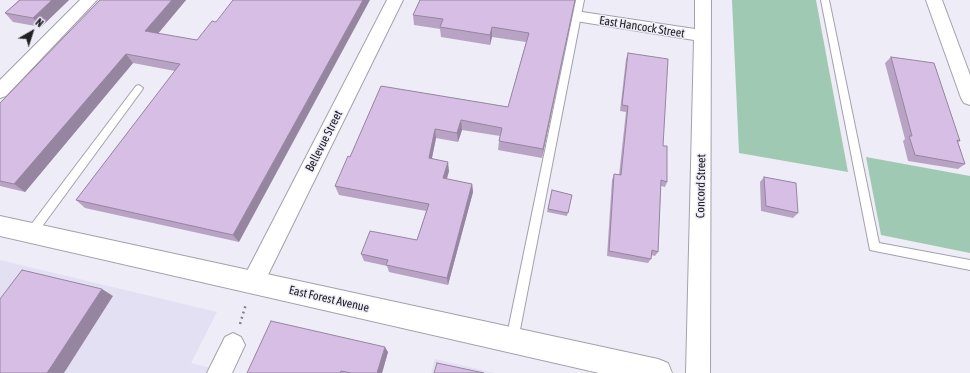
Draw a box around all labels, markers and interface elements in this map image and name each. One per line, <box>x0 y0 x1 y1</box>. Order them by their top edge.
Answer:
north arrow <box>12 12 52 52</box>
street label: East Hancock Street <box>598 13 686 41</box>
text: N <box>33 16 46 29</box>
street label: Bellevue Street <box>302 108 346 174</box>
street label: Concord Street <box>693 154 709 218</box>
street label: East Forest Avenue <box>288 283 370 315</box>

